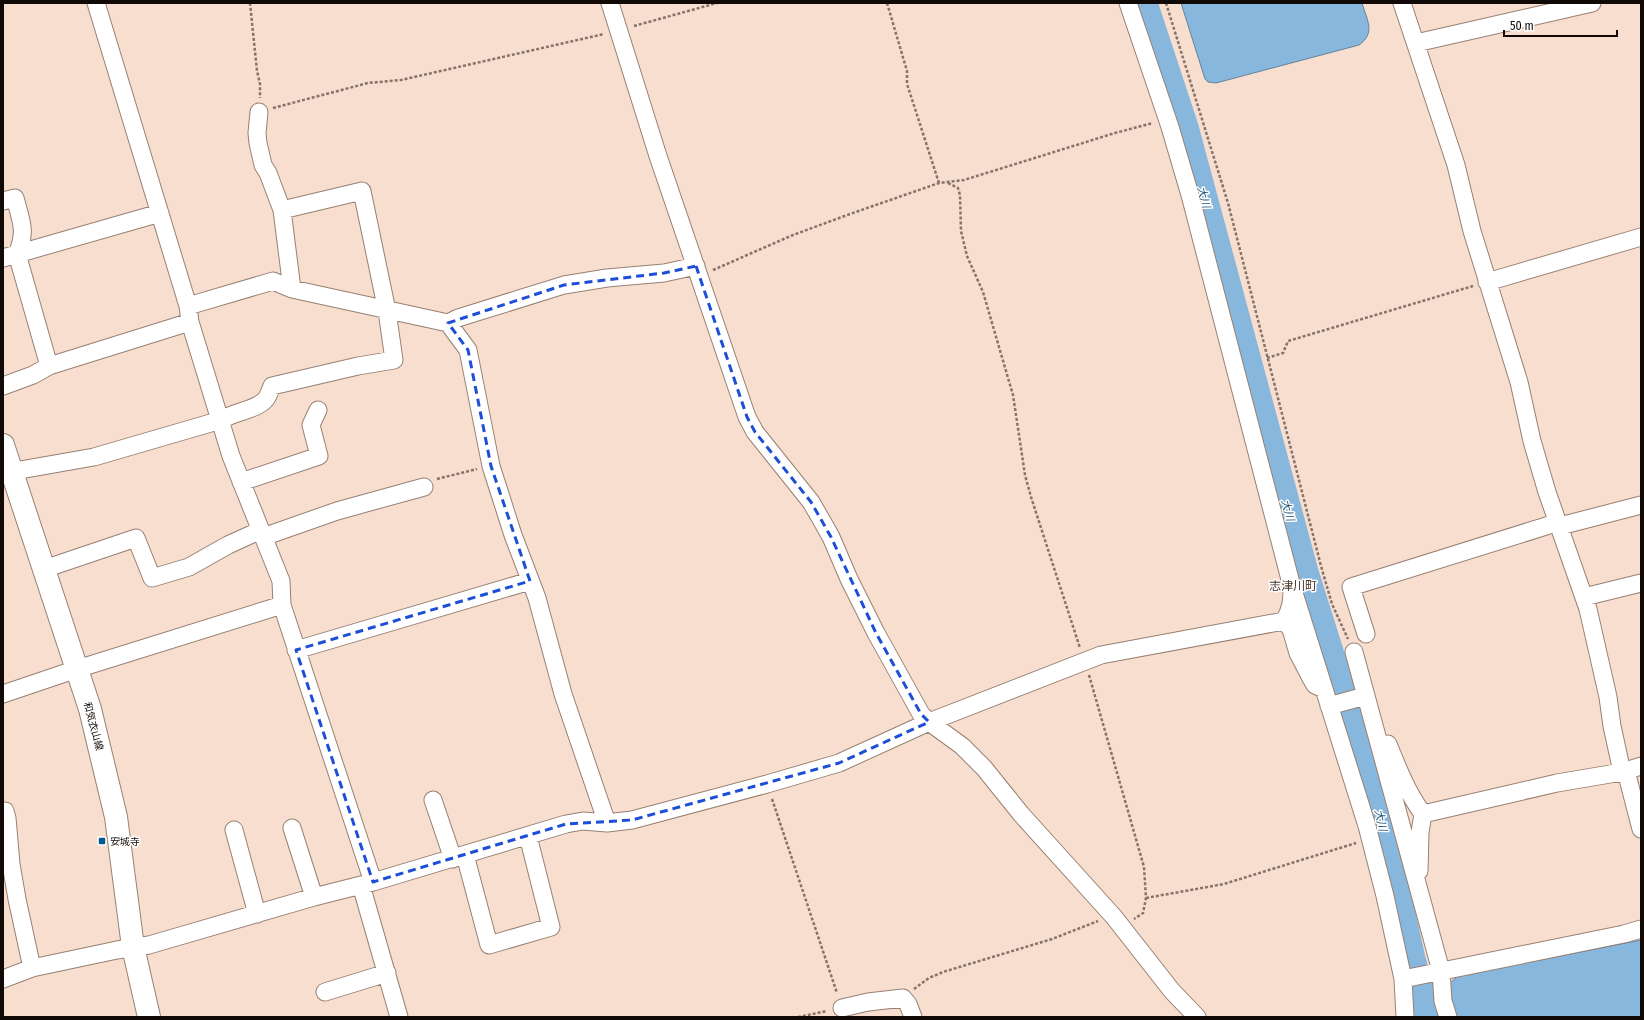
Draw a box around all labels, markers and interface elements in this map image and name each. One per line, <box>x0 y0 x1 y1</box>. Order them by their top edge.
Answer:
scale bar <box>1504 12 1617 38</box>
text: 50 m <box>1510 19 1534 33</box>
water label: 大川 <box>1194 185 1213 210</box>
water label: 大川 <box>1278 498 1297 523</box>
district label: 志津川町 <box>1269 579 1317 593</box>
street label: 和気衣山線 <box>81 701 105 752</box>
water label: 大川 <box>1372 808 1390 833</box>
marker: 安城寺 <box>97 836 107 846</box>
place label: 安城寺 <box>110 836 140 848</box>

